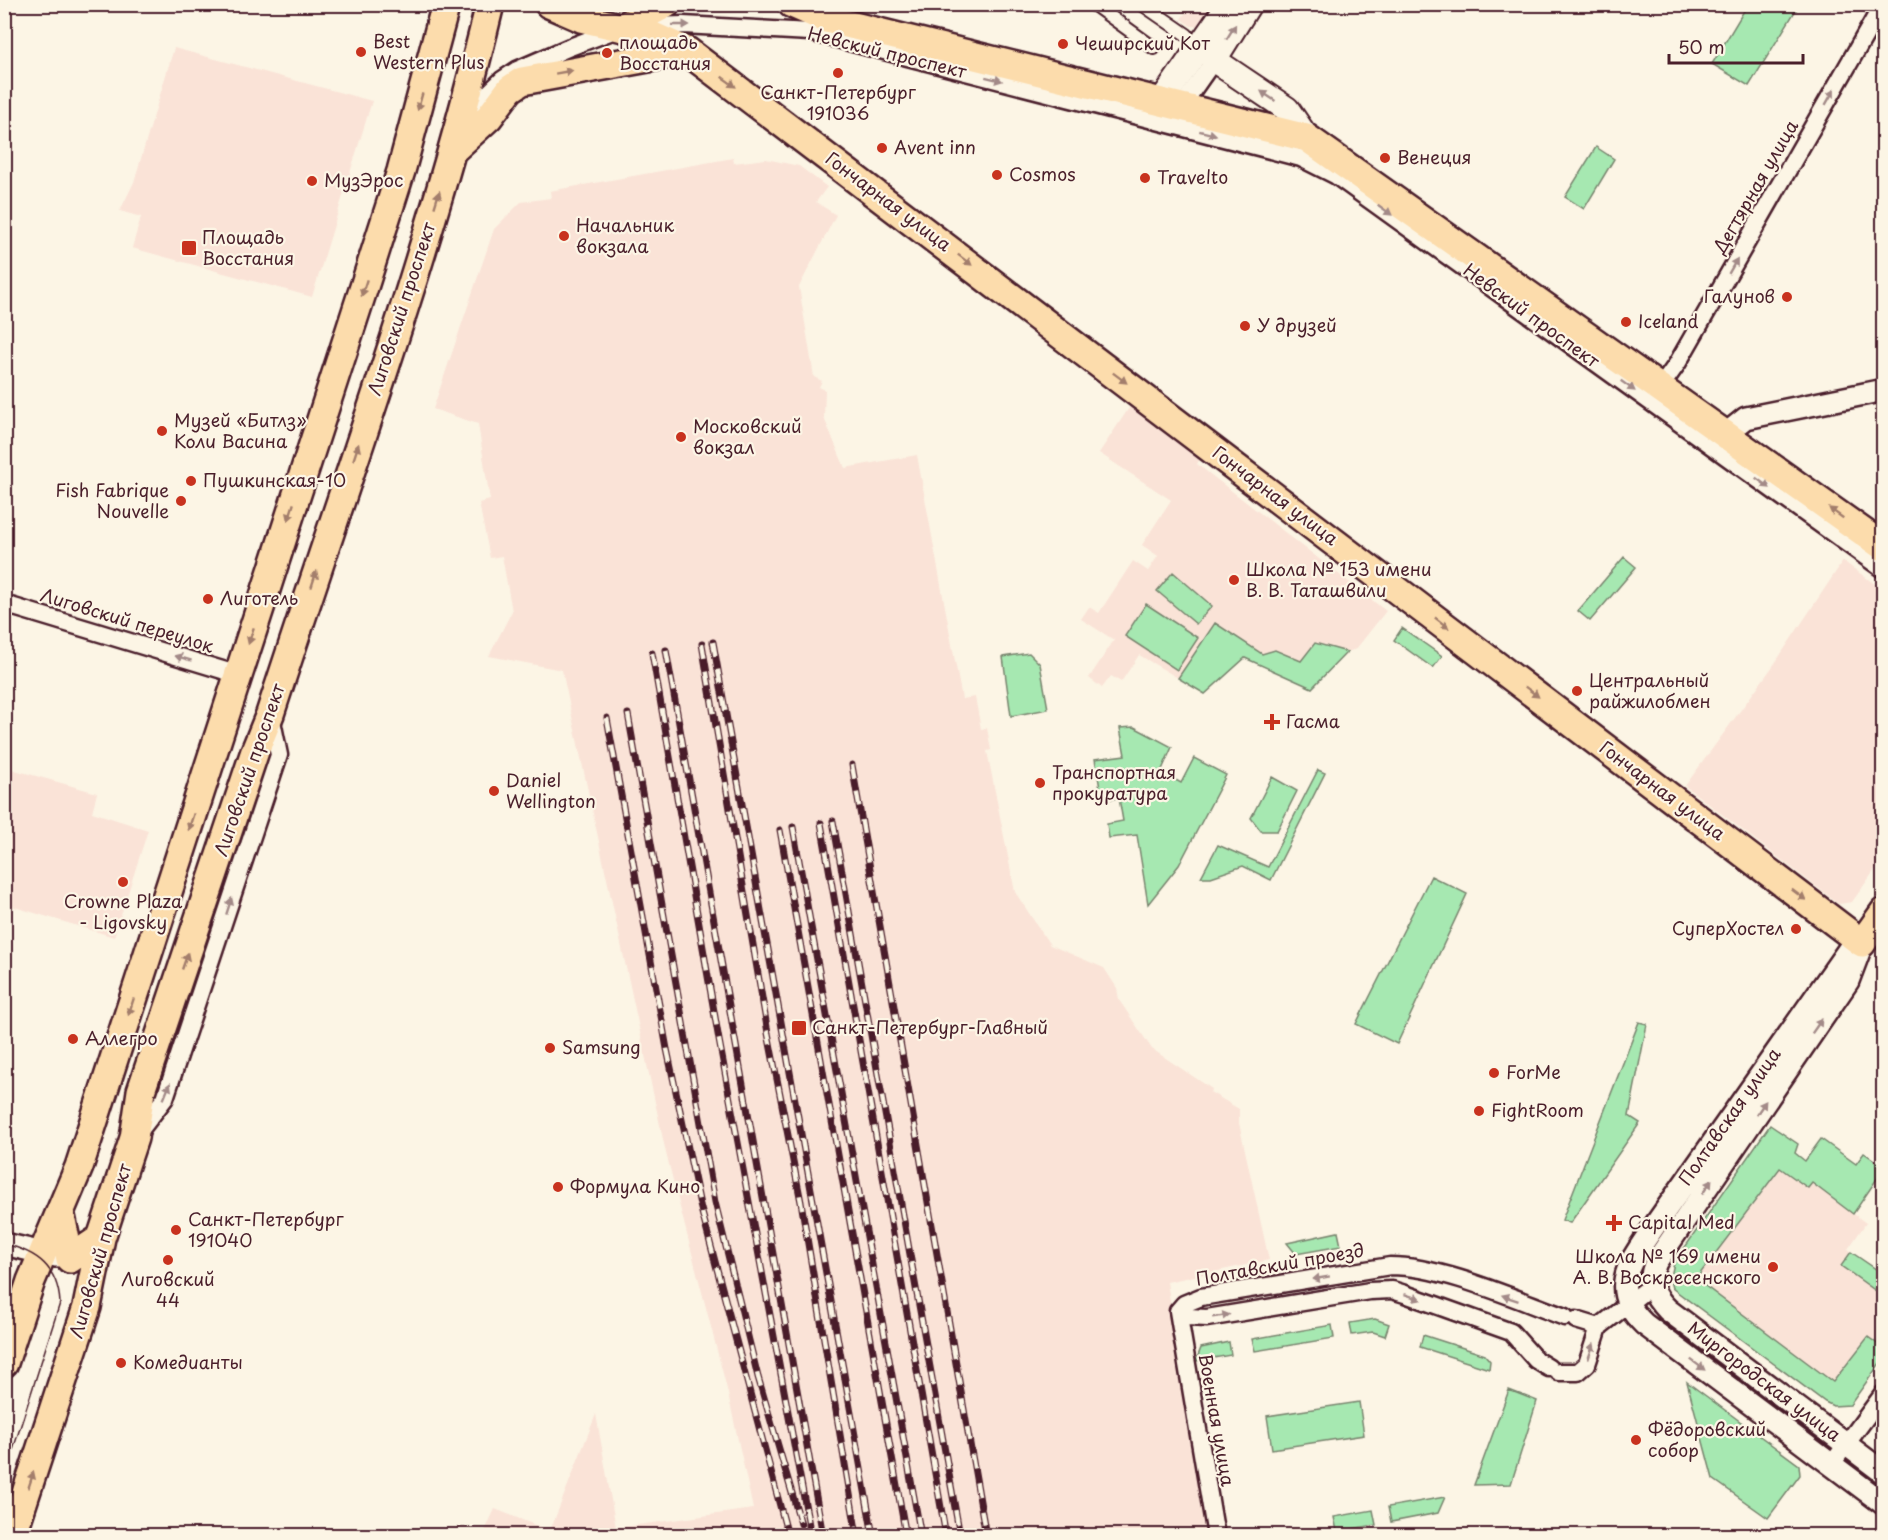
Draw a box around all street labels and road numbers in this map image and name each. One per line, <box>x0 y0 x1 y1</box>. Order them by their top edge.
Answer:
street label: Невский проспект <box>805 19 970 84</box>
street label: Дегтярная улица <box>1705 114 1804 259</box>
street label: Гончарная улица <box>820 144 958 258</box>
street label: Лиговский проспект <box>360 218 441 399</box>
street label: Невский проспект <box>1458 256 1606 374</box>
street label: Гончарная улица <box>1207 438 1345 552</box>
street label: Лиговский переулок <box>37 580 218 659</box>
street label: Лиговский проспект <box>206 679 291 859</box>
street label: Гончарная улица <box>1594 733 1732 847</box>
street label: Полтавская улица <box>1671 1041 1787 1191</box>
street label: Лиговский проспект <box>62 1160 138 1341</box>
street label: Полтавский проезд <box>1193 1235 1366 1292</box>
street label: Миргородская улица <box>1683 1314 1848 1448</box>
street label: Военная улица <box>1193 1351 1243 1489</box>

